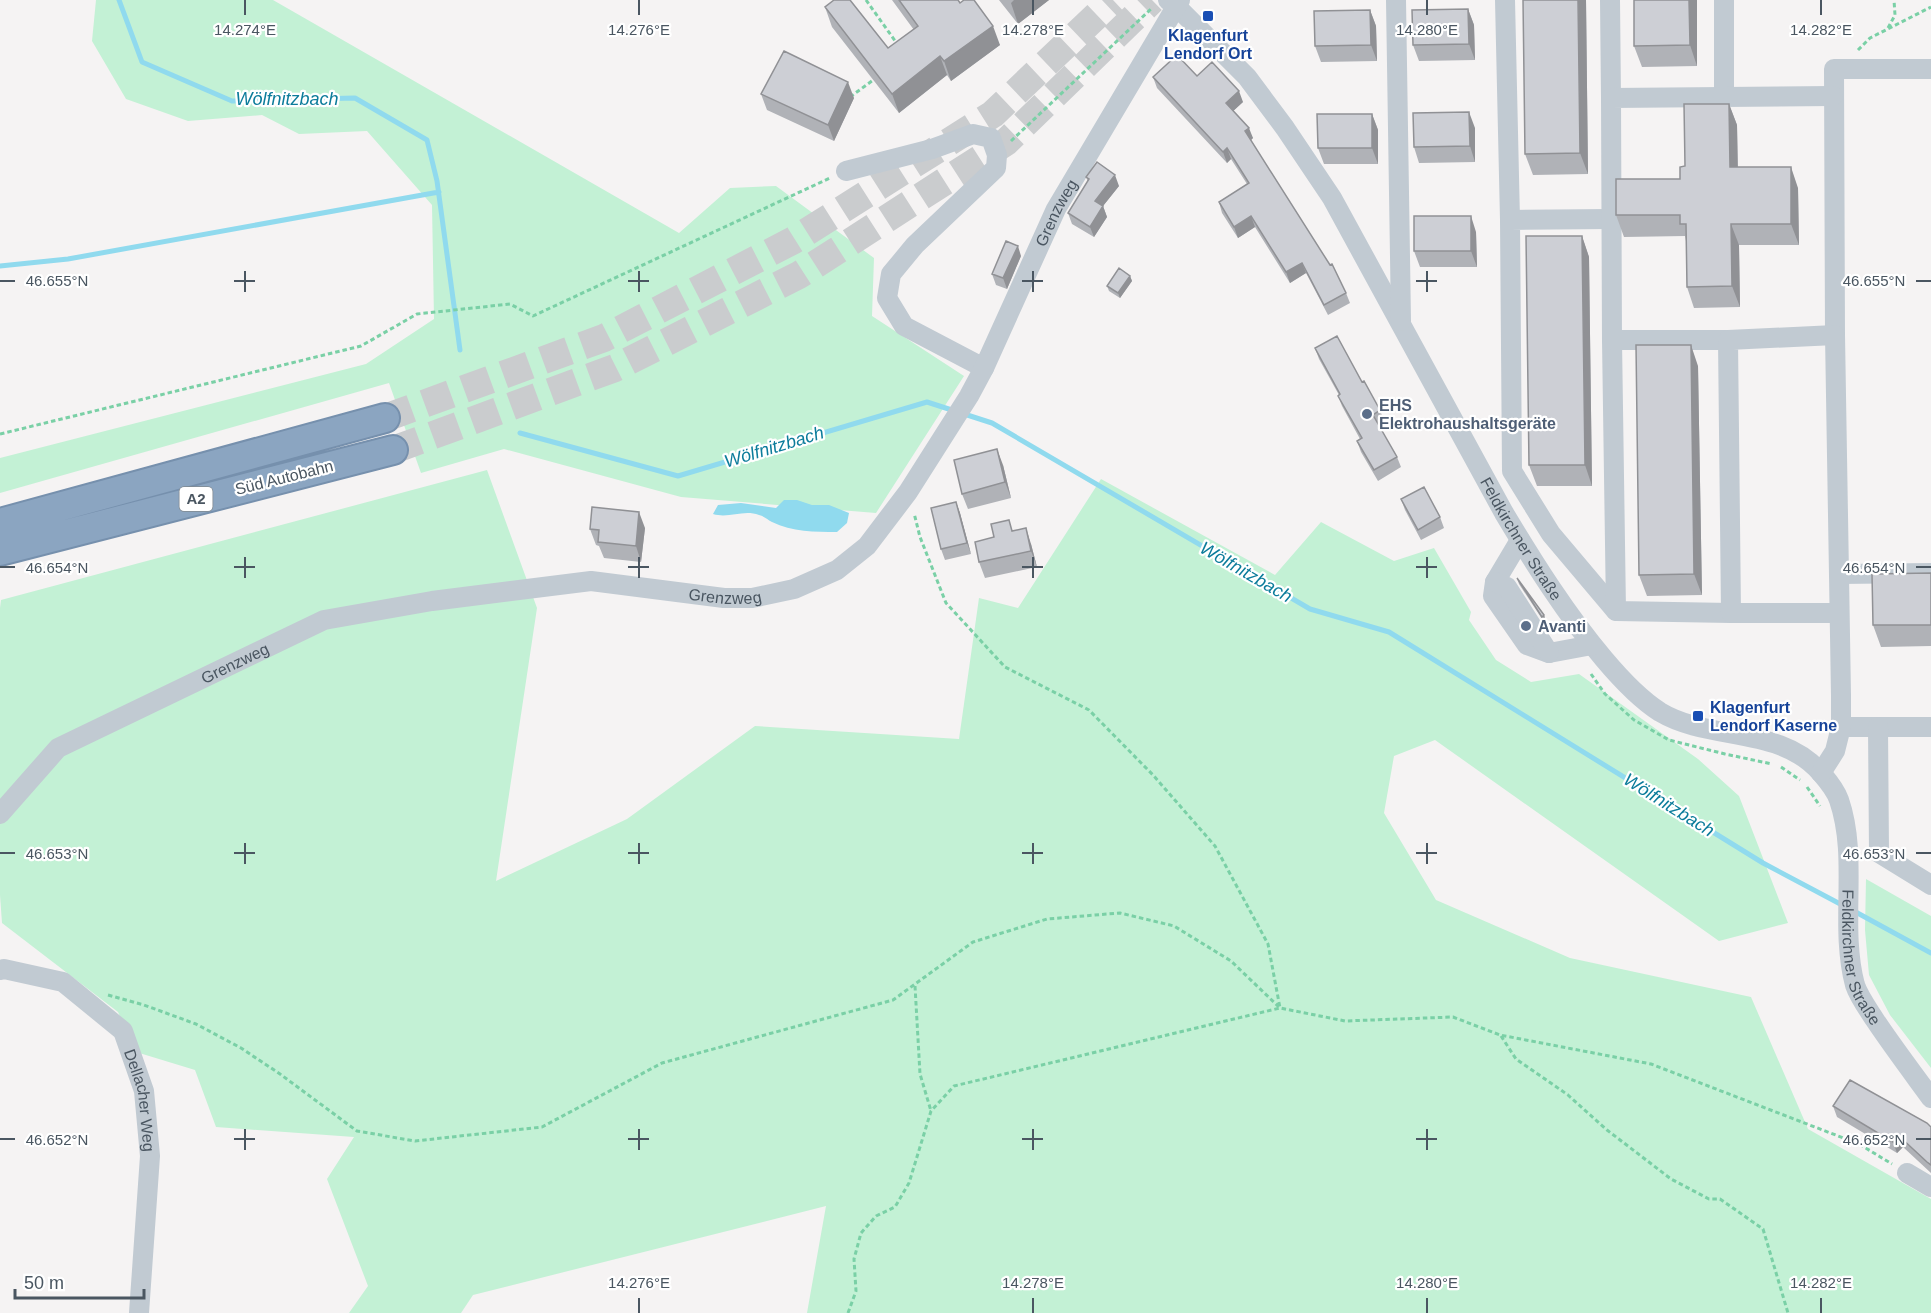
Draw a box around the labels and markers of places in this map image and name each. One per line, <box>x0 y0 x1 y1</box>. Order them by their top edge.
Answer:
marker: Klagenfurt Lendorf Ort <box>1201 9 1215 23</box>
place label: Klagenfurt Lendorf Ort <box>1164 27 1253 62</box>
place label: EHS Elektrohaushaltsgeräte <box>1379 397 1556 432</box>
marker: EHS Elektrohaushaltsgeräte <box>1360 407 1374 421</box>
place label: Avanti <box>1538 618 1586 635</box>
marker: Avanti <box>1519 619 1533 633</box>
place label: Klagenfurt Lendorf Kaserne <box>1710 699 1837 734</box>
marker: Klagenfurt Lendorf Kaserne <box>1691 709 1705 723</box>

